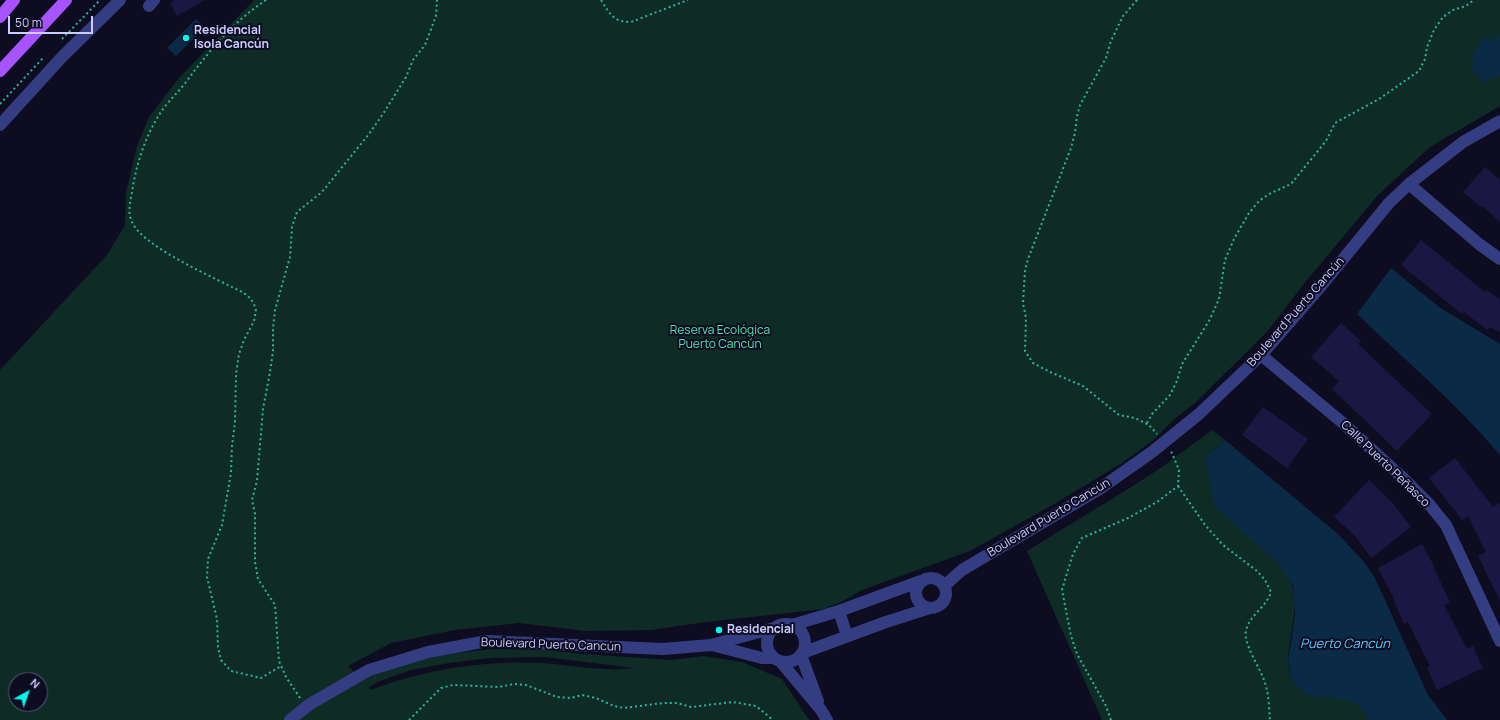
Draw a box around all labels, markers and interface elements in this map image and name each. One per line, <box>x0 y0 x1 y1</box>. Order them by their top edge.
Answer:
scale bar <box>10 8 95 34</box>
text: 50 m <box>15 14 42 31</box>
place label: Residencial Isola Cancún <box>194 24 269 52</box>
marker: Residencial Isola Cancún <box>181 33 191 43</box>
street label: Boulevard Puerto Cancún <box>1245 254 1347 370</box>
park label: Reserva Ecológica Puerto Cancún <box>670 324 770 352</box>
street label: Calle Puerto Peñasco <box>1338 418 1432 510</box>
street label: Boulevard Puerto Cancún <box>985 476 1113 560</box>
place label: Residencial <box>727 623 794 637</box>
marker: Residencial <box>714 625 724 635</box>
street label: Boulevard Puerto Cancún <box>481 635 621 655</box>
water label: Puerto Cancún <box>1300 636 1390 652</box>
north arrow <box>8 672 48 712</box>
text: N <box>28 675 43 691</box>

